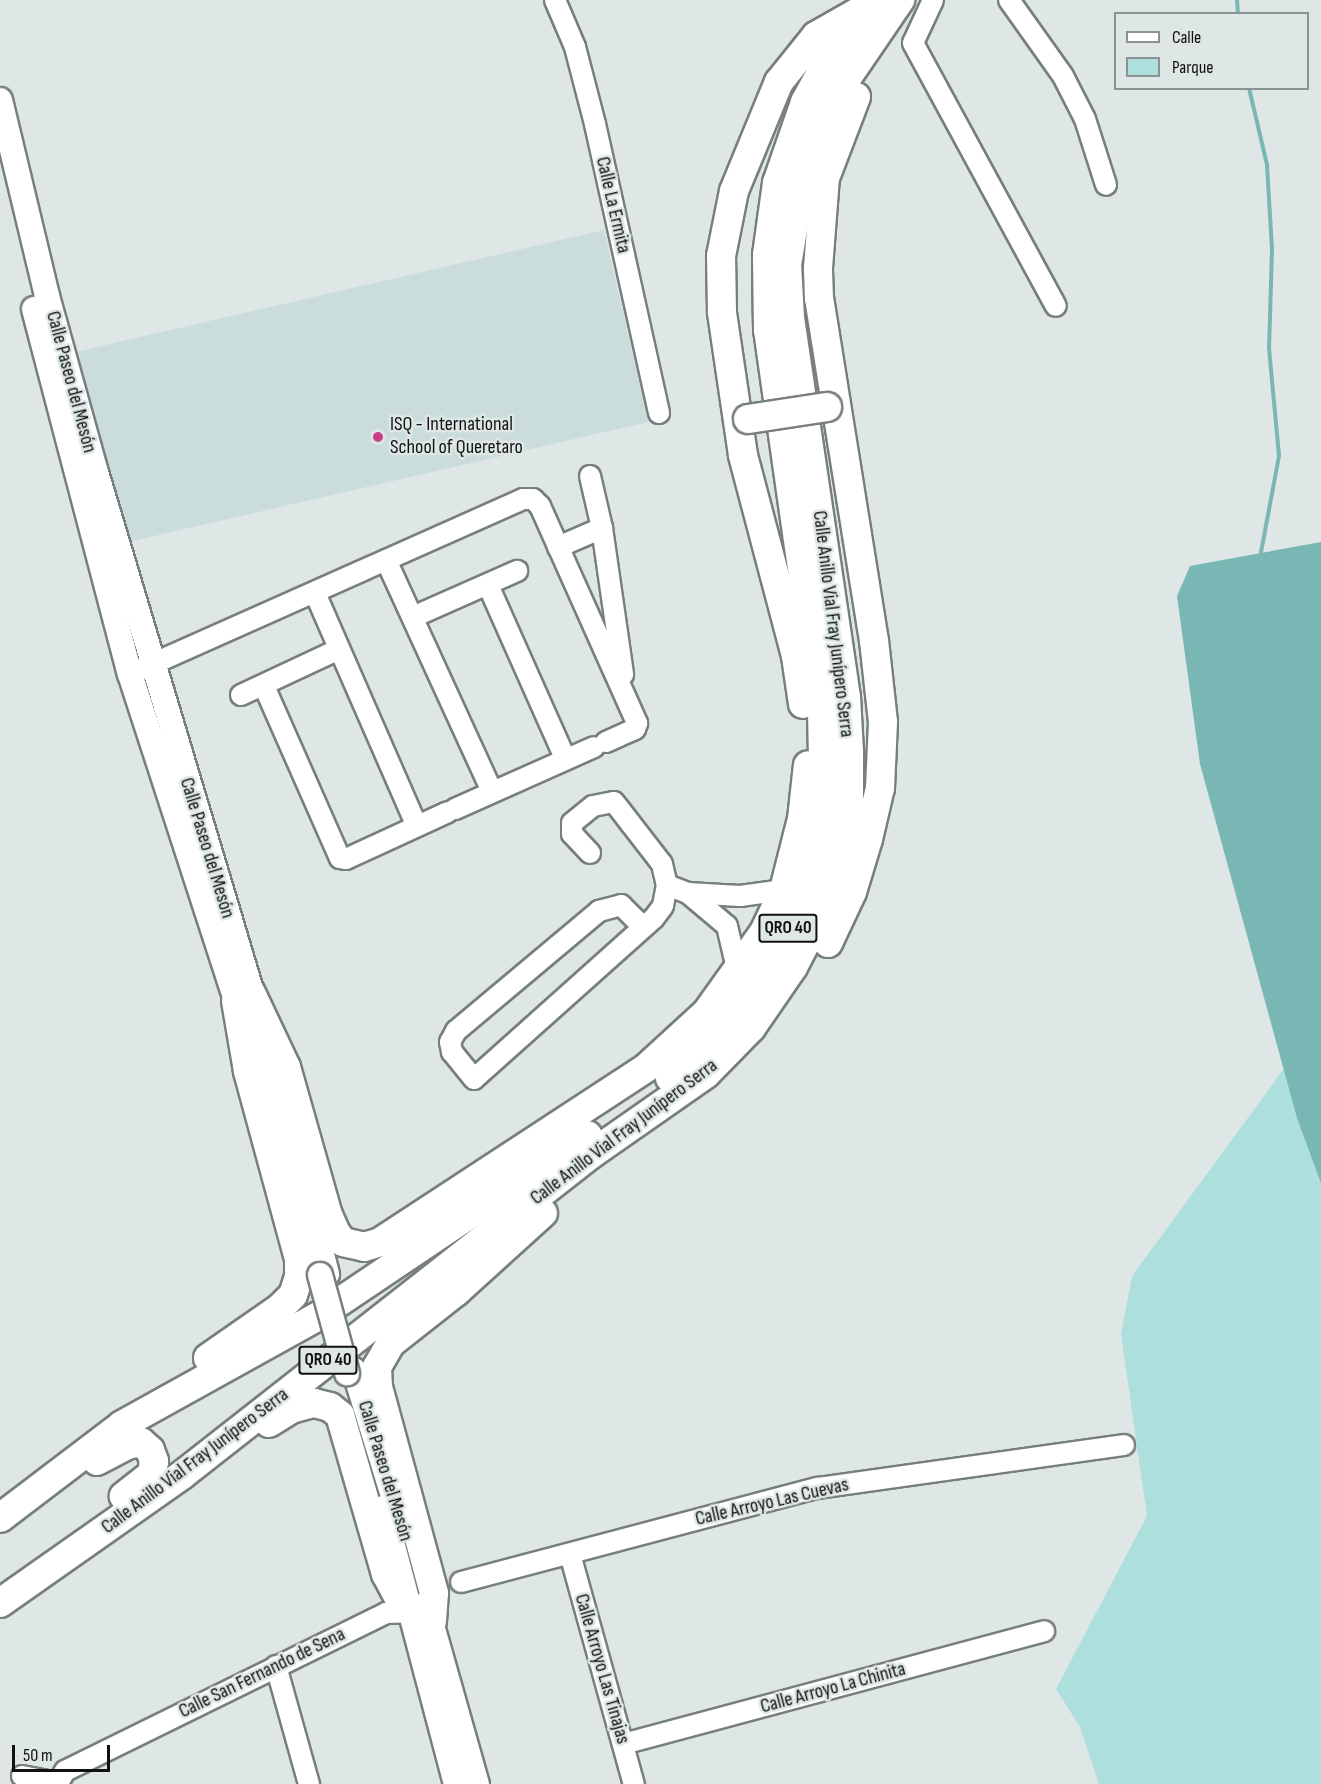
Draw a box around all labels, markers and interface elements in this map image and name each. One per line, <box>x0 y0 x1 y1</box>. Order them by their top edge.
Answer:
legend <box>1114 12 1309 90</box>
text: Calle <box>1172 27 1201 48</box>
text: Parque <box>1172 57 1213 78</box>
street label: Calle La Ermita <box>590 154 636 256</box>
street label: Calle Paseo del Mesón <box>41 309 101 455</box>
place label: ISQ - International School of Queretaro <box>390 413 523 460</box>
marker: ISQ - International School of Queretaro <box>371 430 385 444</box>
street label: Calle Anillo Vial Fray Junípero Serra <box>807 509 859 739</box>
street label: Calle Paseo del Mesón <box>174 775 240 921</box>
road number: QRO 40 <box>758 913 818 943</box>
street label: Calle Anillo Vial Fray Junípero Serra <box>526 1054 722 1210</box>
road number: QRO 40 <box>298 1345 358 1375</box>
street label: Calle Anillo Vial Fray Junípero Serra <box>97 1383 293 1539</box>
street label: Calle Paseo del Mesón <box>352 1398 418 1544</box>
street label: Calle Arroyo Las Cuevas <box>693 1473 851 1531</box>
street label: Calle Arroyo Las Tinajas <box>569 1591 635 1747</box>
street label: Calle San Fernando de Sena <box>175 1622 349 1724</box>
street label: Calle Arroyo La Chinita <box>758 1657 908 1719</box>
scale bar <box>15 1733 112 1771</box>
text: 50 m <box>23 1745 53 1766</box>

